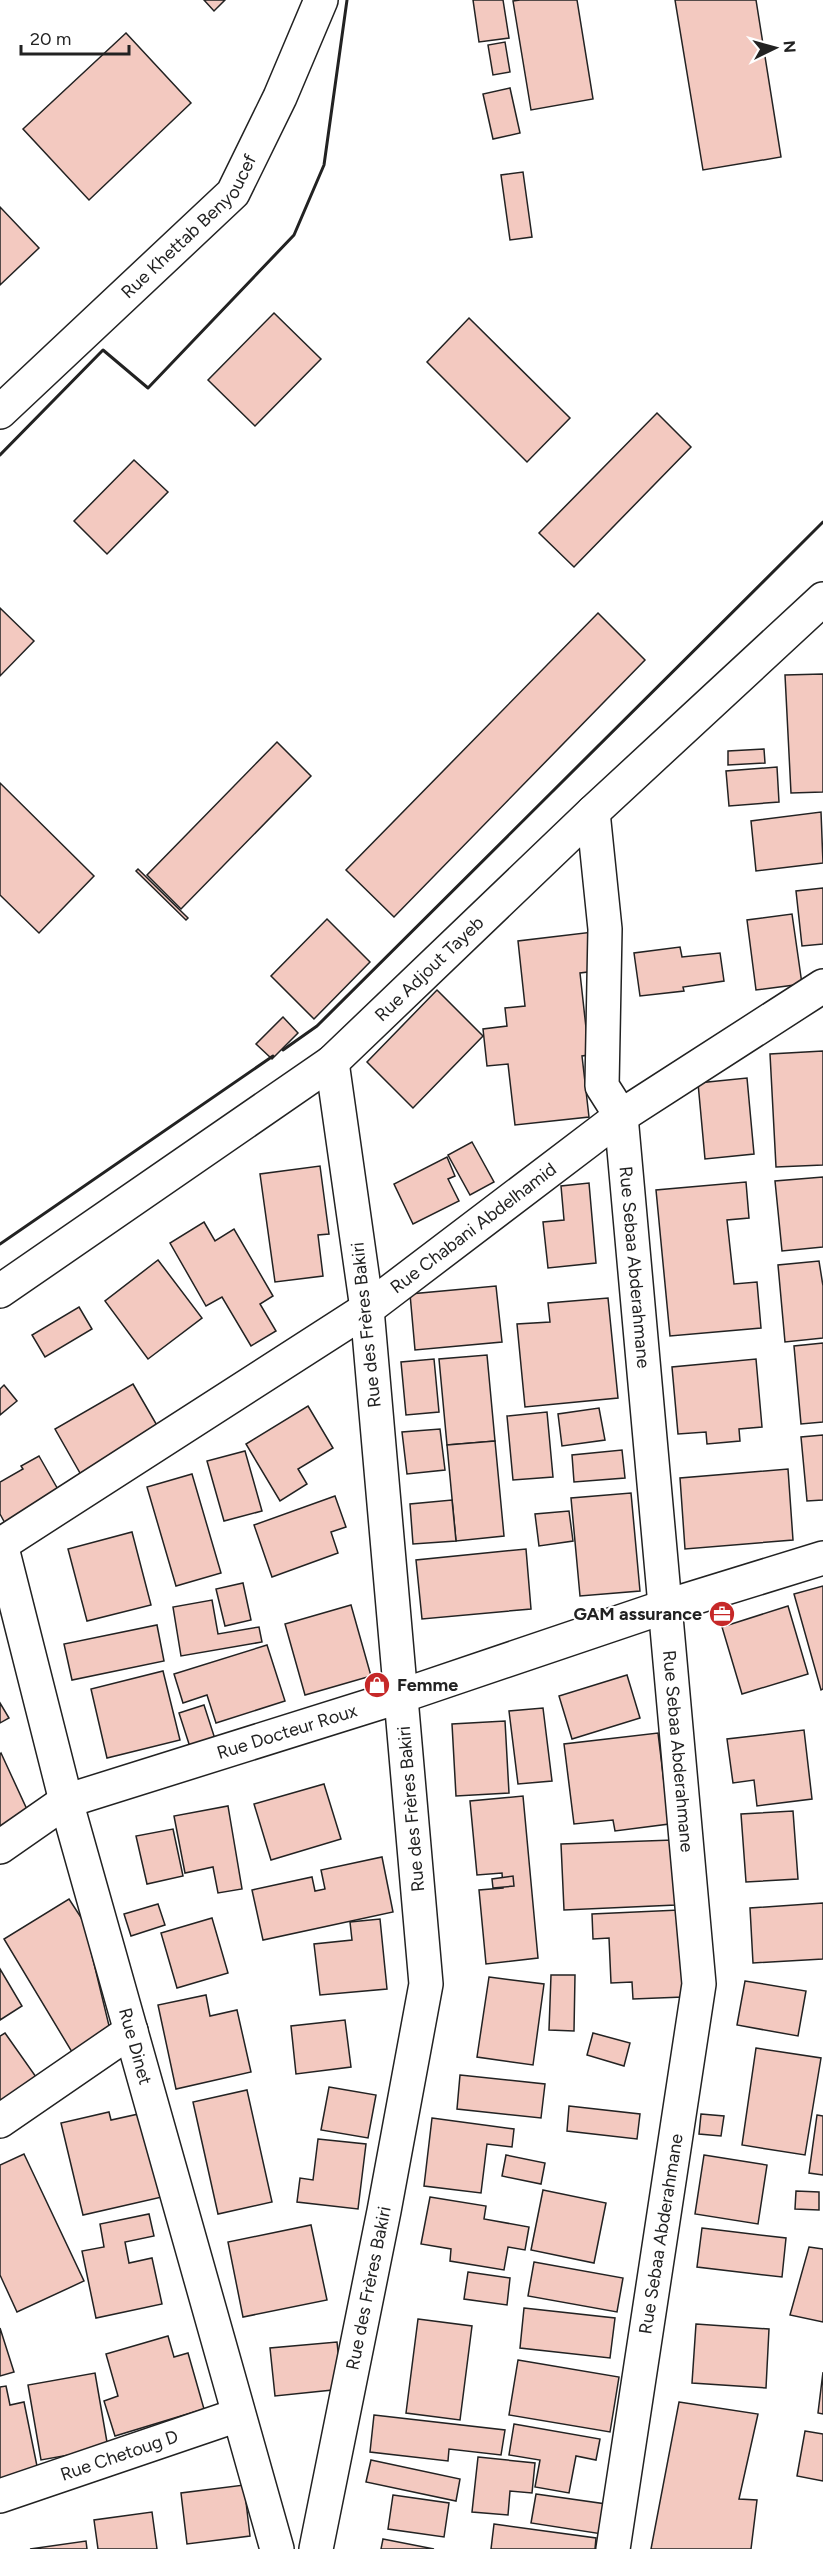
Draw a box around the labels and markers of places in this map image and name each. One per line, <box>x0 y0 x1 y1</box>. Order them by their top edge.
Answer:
office icon: GAM assurance <box>707 1599 737 1629</box>
place label: GAM assurance <box>573 1603 702 1625</box>
shop icon: Femme <box>362 1670 392 1700</box>
place label: Femme <box>397 1674 458 1696</box>

